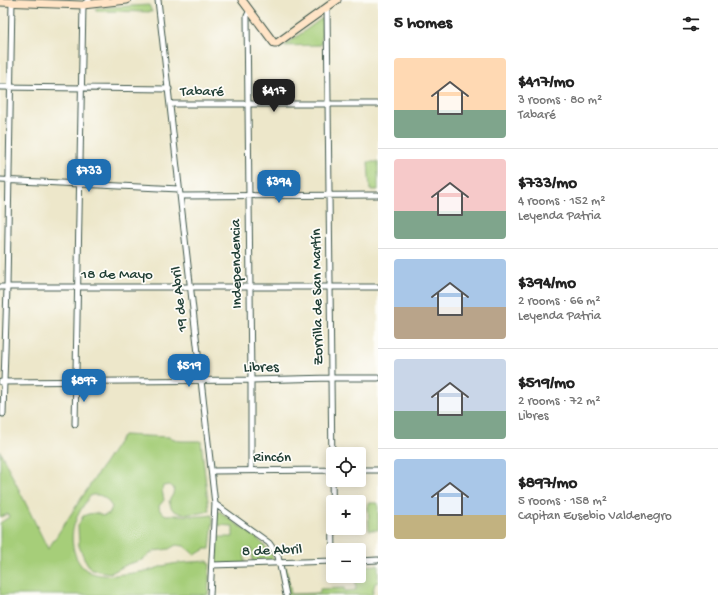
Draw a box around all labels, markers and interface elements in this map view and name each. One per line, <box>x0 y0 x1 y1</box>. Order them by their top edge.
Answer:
icon: filters <box>680 13 702 35</box>
text: 5 homes <box>394 14 452 34</box>
text: $417/mo <box>518 73 574 93</box>
icon: home <box>426 74 474 122</box>
pin: $417 <box>250 79 298 113</box>
street label: Tabaré <box>179 83 224 101</box>
text: $417 <box>262 84 286 99</box>
text: 3 rooms · 80 m² <box>518 93 602 108</box>
text: Tabaré <box>518 108 556 123</box>
pin: $733 <box>65 159 113 193</box>
text: $733 <box>76 164 102 179</box>
pin: $394 <box>255 170 303 204</box>
text: $733/mo <box>518 174 577 194</box>
text: $394 <box>266 175 292 190</box>
icon: home <box>426 175 474 223</box>
text: 4 rooms · 152 m² <box>518 194 606 209</box>
text: Leyenda Patria <box>518 209 601 224</box>
street label: Independencia <box>227 218 247 309</box>
street label: Zorrilla de San Martín <box>308 229 328 365</box>
street label: 19 de Abril <box>168 265 192 334</box>
street label: 18 de Mayo <box>80 266 153 284</box>
text: $394/mo <box>518 274 576 294</box>
icon: home <box>426 275 474 323</box>
text: 2 rooms · 66 m² <box>518 294 600 309</box>
text: Leyenda Patria <box>518 309 601 324</box>
pin: $519 <box>165 354 213 388</box>
text: $519 <box>177 359 201 374</box>
street label: Libres <box>243 359 279 377</box>
pin: $897 <box>60 369 108 403</box>
text: $897 <box>71 374 97 389</box>
text: $519/mo <box>518 374 575 394</box>
icon: home <box>426 375 474 423</box>
text: 2 rooms · 72 m² <box>518 394 600 409</box>
text: Libres <box>518 409 549 424</box>
map controls <box>326 447 366 583</box>
button: locate <box>326 447 366 487</box>
street label: Rincón <box>253 449 291 467</box>
text: $897/mo <box>518 474 577 494</box>
icon: home <box>426 475 474 523</box>
text: 5 rooms · 158 m² <box>518 494 607 509</box>
button: + <box>326 495 366 535</box>
text: Capitan Eusebio Valdenegro <box>518 509 672 524</box>
street label: 8 de Abril <box>241 541 303 561</box>
button: − <box>326 543 366 583</box>

